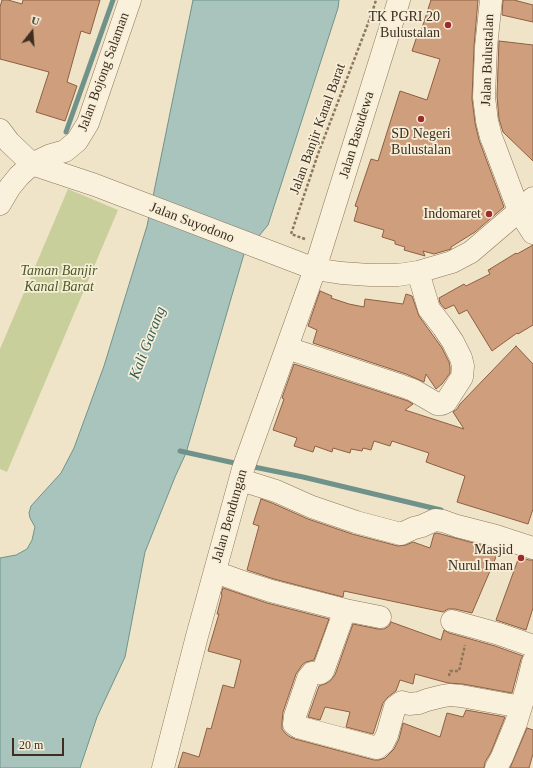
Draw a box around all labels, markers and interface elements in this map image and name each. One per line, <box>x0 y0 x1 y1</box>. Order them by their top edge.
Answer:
place label: TK PGRI 20 Bulustalan <box>368 9 440 42</box>
street label: Jalan Bojong Salaman <box>75 10 133 134</box>
north arrow <box>12 12 52 52</box>
text: U <box>30 14 41 27</box>
street label: Jalan Bulustalan <box>478 14 498 106</box>
marker: TK PGRI 20 Bulustalan <box>443 20 453 30</box>
street label: Jalan Banjir Kanal Barat <box>287 61 349 197</box>
street label: Jalan Basudewa <box>336 90 378 180</box>
marker: SD Negeri Bulustalan <box>416 114 426 124</box>
place label: SD Negeri Bulustalan <box>391 126 451 158</box>
street label: Jalan Suyodono <box>147 199 237 247</box>
place label: Indomaret <box>423 206 481 222</box>
marker: Indomaret <box>484 209 494 219</box>
park label: Taman Banjir Kanal Barat <box>21 263 97 296</box>
water label: Kali Garang <box>126 304 170 382</box>
street label: Jalan Bendungan <box>209 468 251 564</box>
place label: Masjid Nurul Iman <box>448 542 513 574</box>
marker: Masjid Nurul Iman <box>516 553 526 563</box>
scale bar <box>14 730 66 756</box>
text: 20 m <box>19 738 43 752</box>

